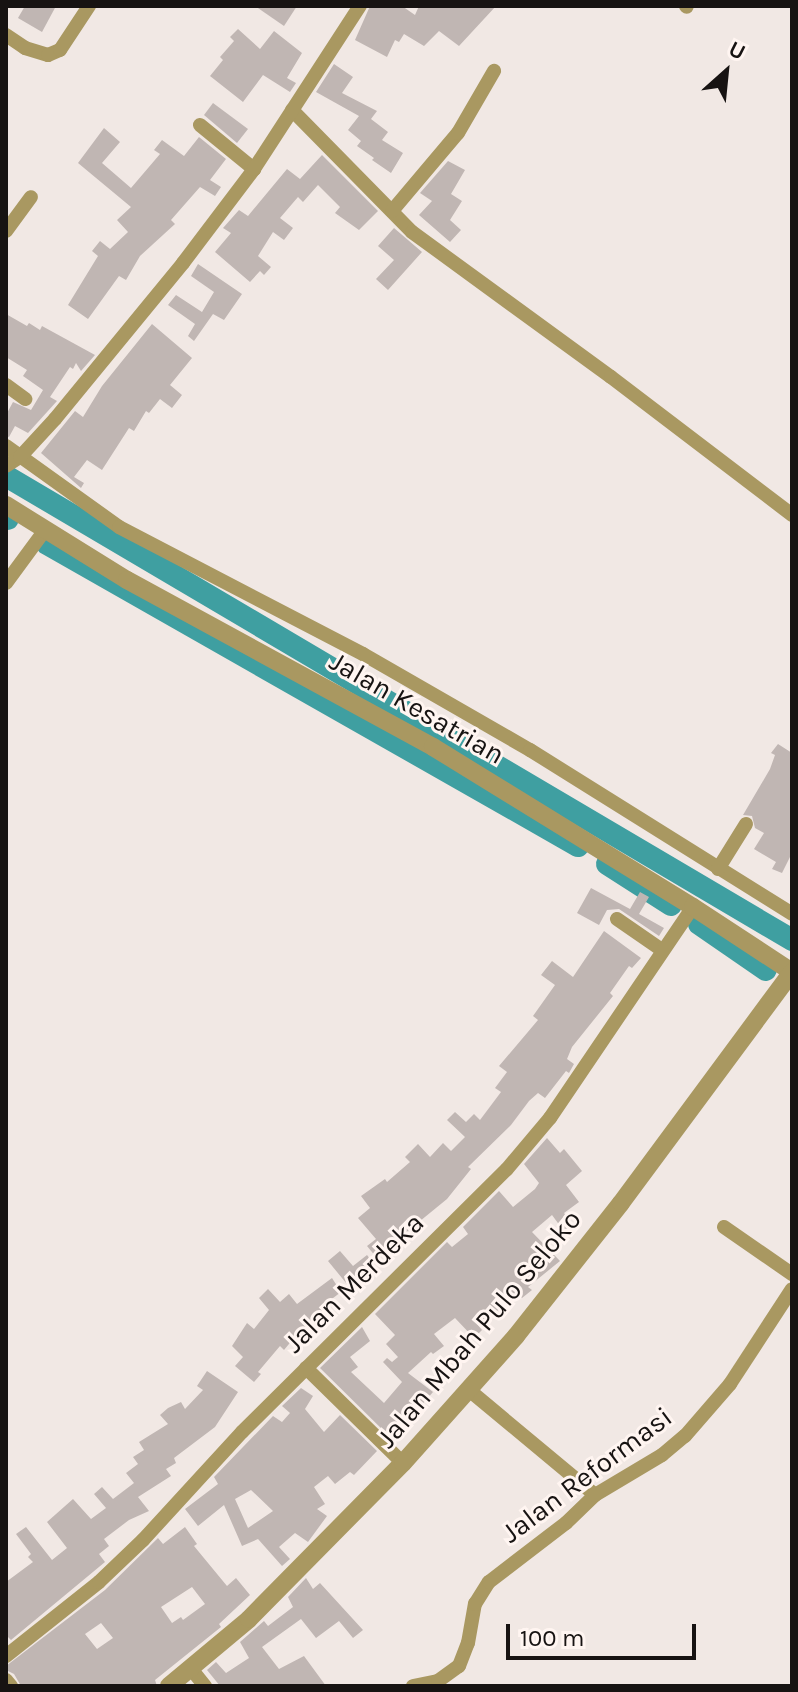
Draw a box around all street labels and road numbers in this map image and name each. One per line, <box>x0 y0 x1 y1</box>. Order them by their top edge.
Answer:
street label: Jalan Kesatrian <box>324 644 510 772</box>
street label: Jalan Mbah Pulo Seloko <box>370 1203 588 1455</box>
street label: Jalan Merdeka <box>277 1206 431 1360</box>
street label: Jalan Reformasi <box>495 1400 679 1550</box>

